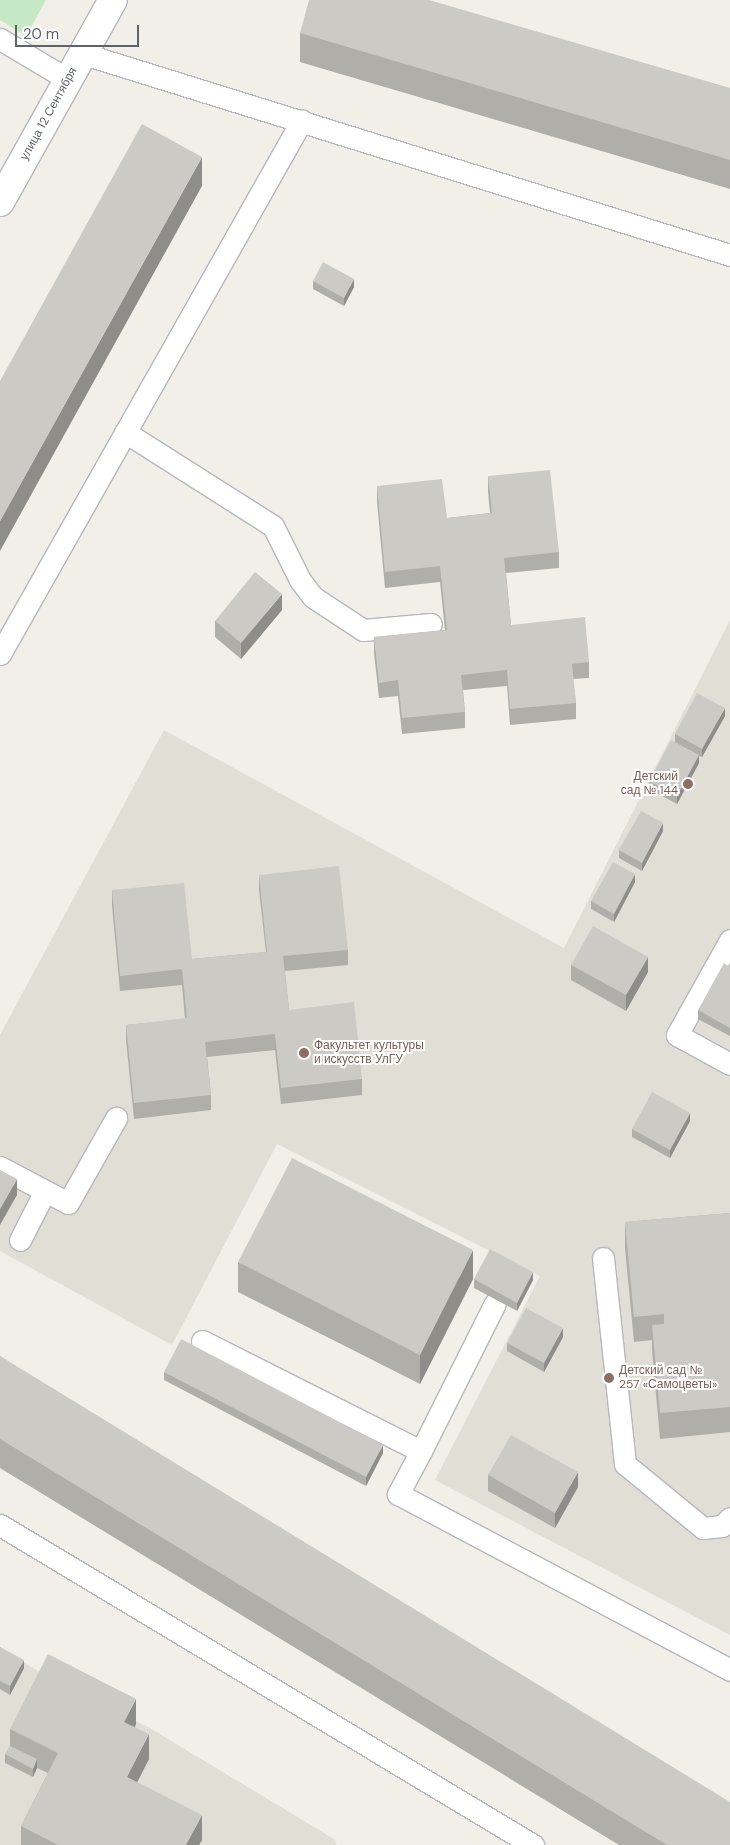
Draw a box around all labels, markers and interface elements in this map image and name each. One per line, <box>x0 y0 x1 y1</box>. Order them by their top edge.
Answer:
scale bar <box>18 15 141 47</box>
text: 20 m <box>23 24 59 44</box>
street label: улица 12 Сентября <box>18 65 80 163</box>
place label: Детский сад № 144 <box>621 770 678 798</box>
marker: Детский сад № 144 <box>682 778 694 790</box>
place label: Факультет культуры и искусств УлГУ <box>314 1039 424 1067</box>
marker: Факультет культуры и искусств УлГУ <box>298 1047 310 1059</box>
place label: Детский сад № 257 «Самоцветы» <box>619 1364 717 1392</box>
marker: Детский сад № 257 «Самоцветы» <box>603 1372 615 1384</box>

